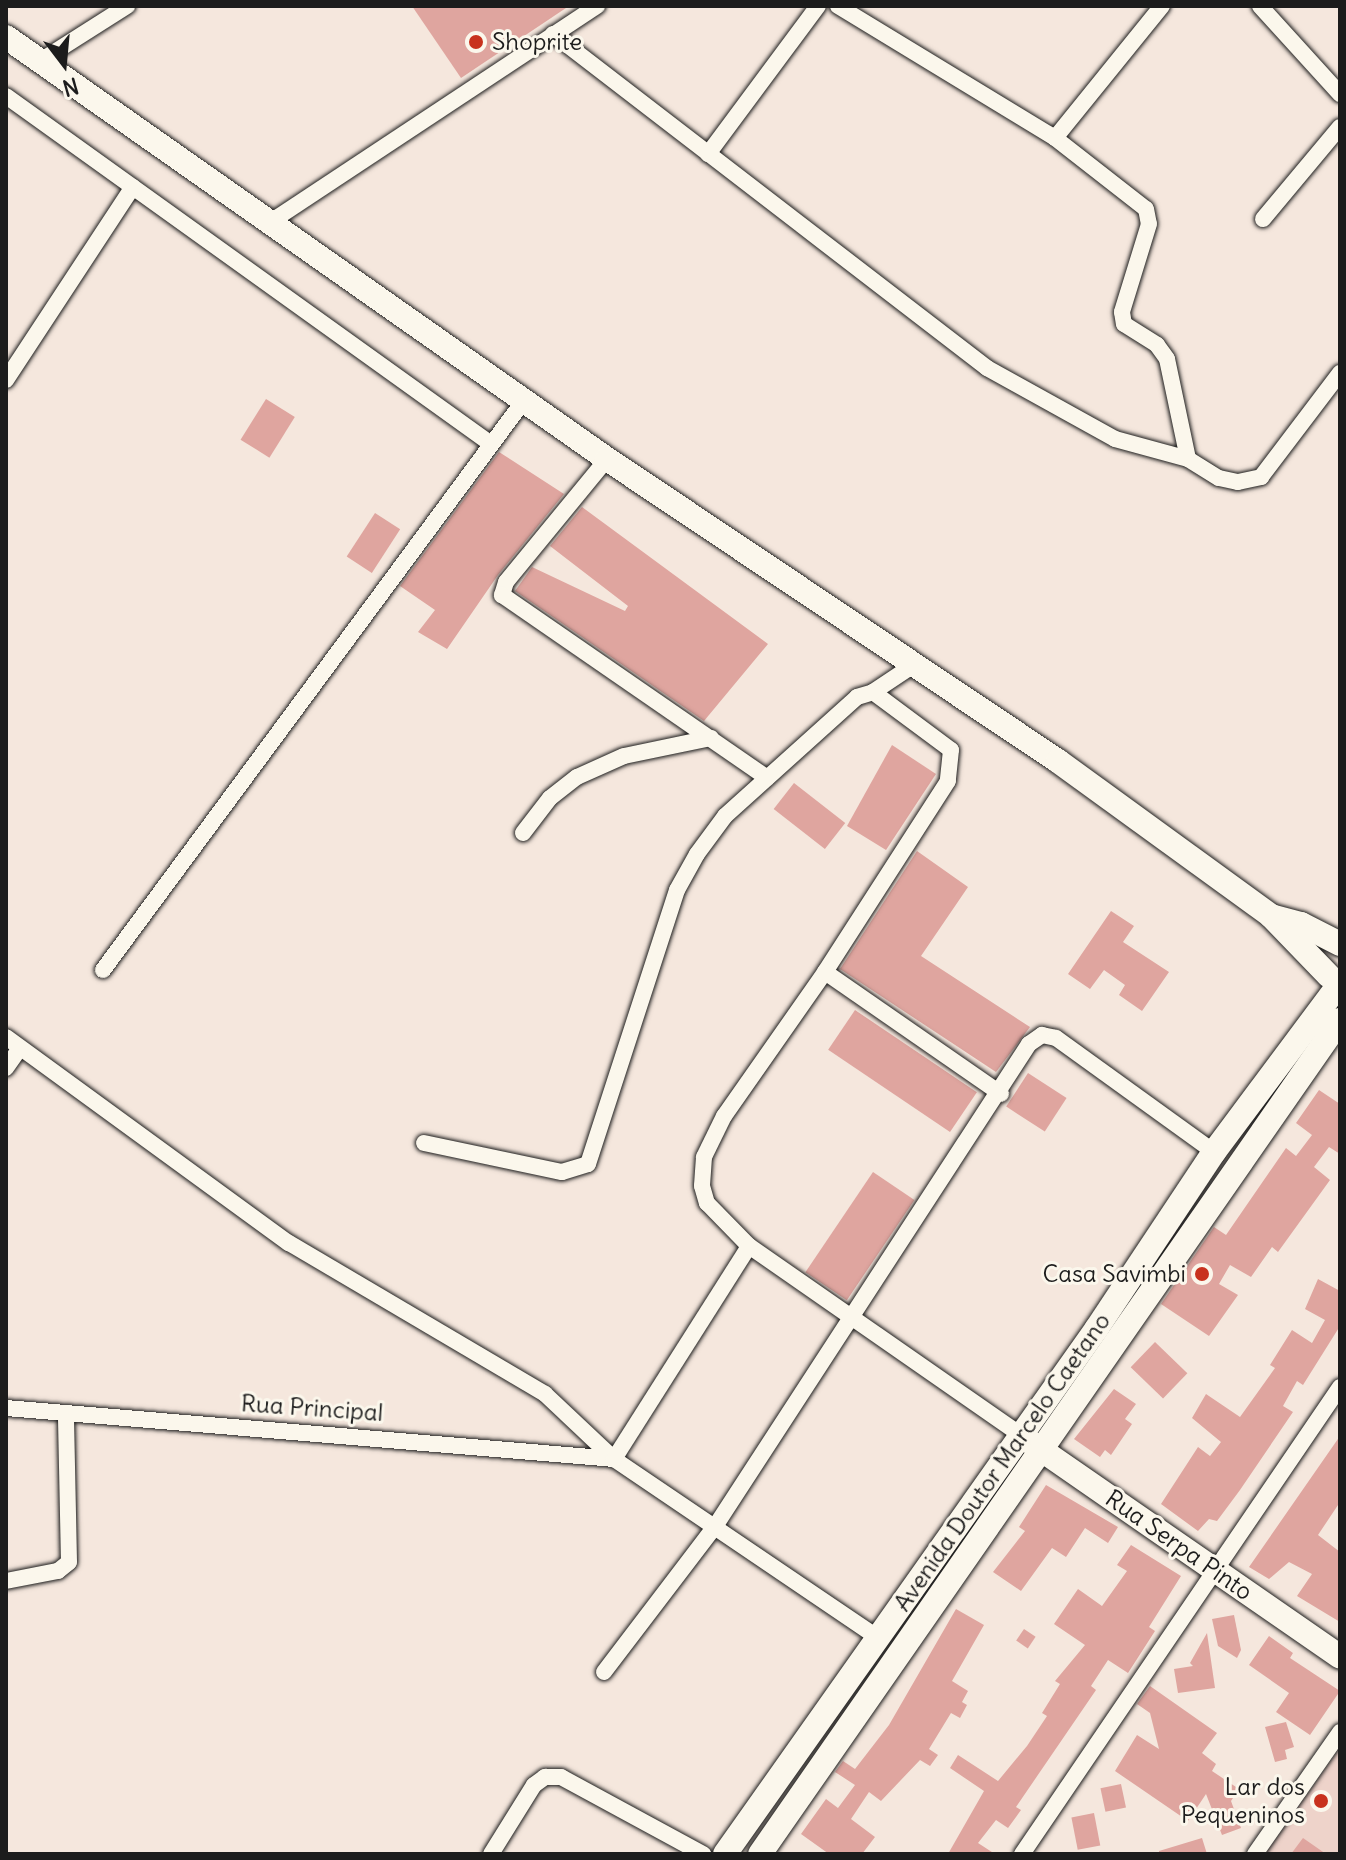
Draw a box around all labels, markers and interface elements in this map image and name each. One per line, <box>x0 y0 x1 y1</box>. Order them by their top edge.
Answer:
north arrow <box>24 24 104 104</box>
place label: Shoprite <box>492 28 582 56</box>
marker: Shoprite <box>467 33 485 51</box>
text: N <box>59 72 82 103</box>
place label: Casa Savimbi <box>1043 1260 1186 1288</box>
marker: Casa Savimbi <box>1193 1265 1211 1283</box>
street label: Avenida Doutor Marcelo Caetano <box>888 1307 1116 1617</box>
street label: Rua Principal <box>240 1389 384 1427</box>
street label: Rua Serpa Pinto <box>1100 1484 1258 1606</box>
place label: Lar dos Pequeninos <box>1181 1773 1305 1829</box>
marker: Lar dos Pequeninos <box>1312 1792 1330 1810</box>

